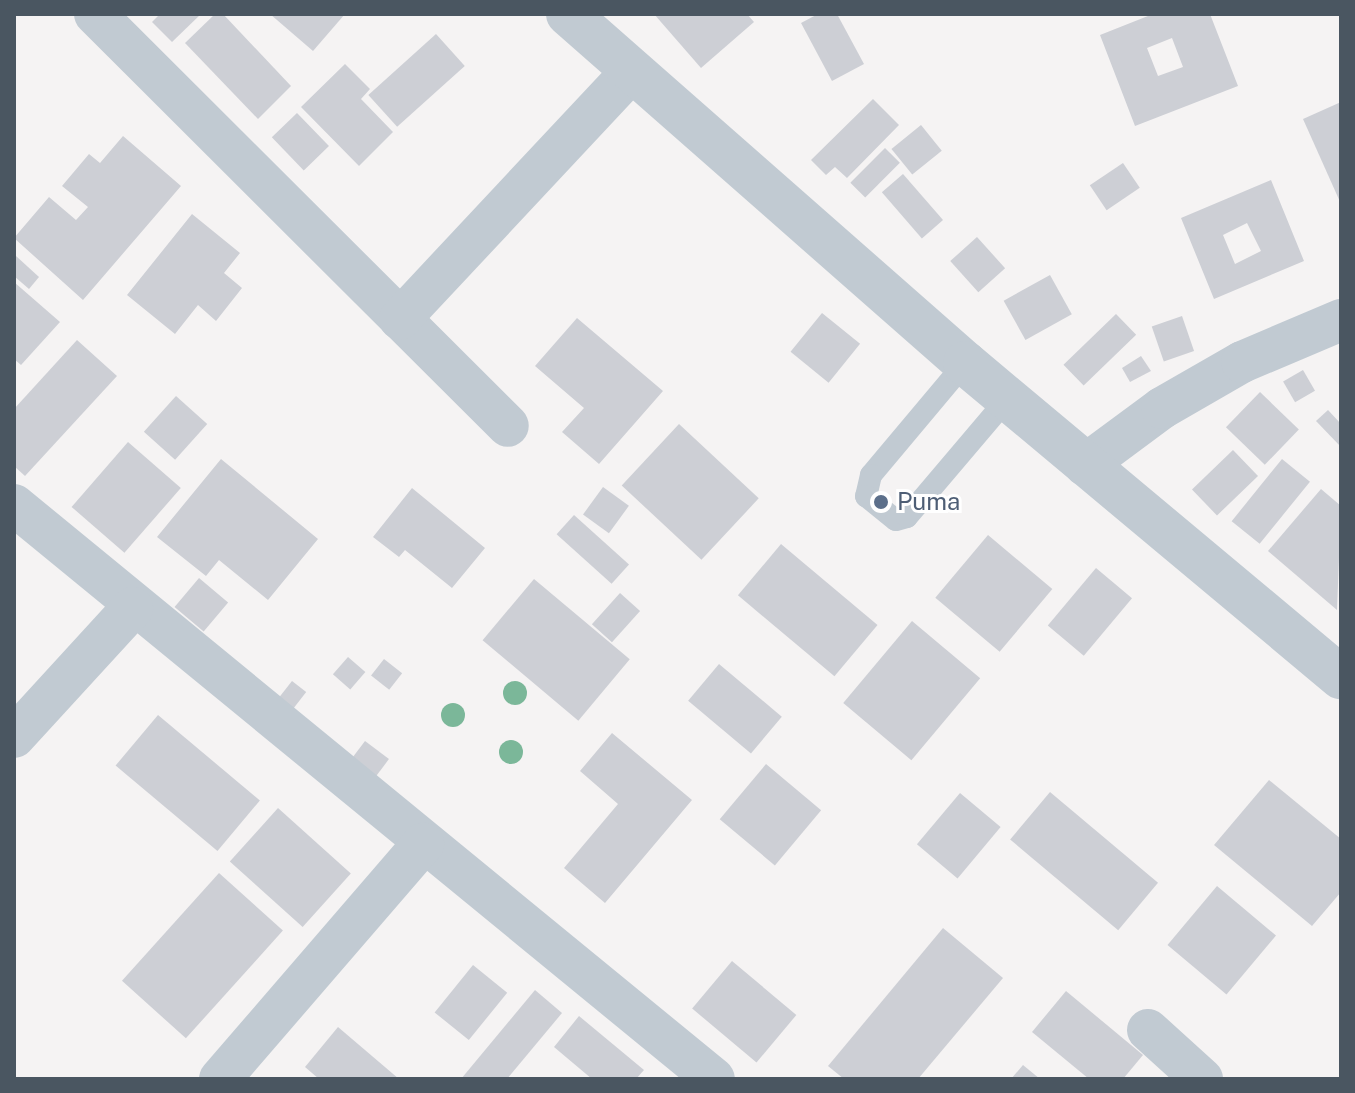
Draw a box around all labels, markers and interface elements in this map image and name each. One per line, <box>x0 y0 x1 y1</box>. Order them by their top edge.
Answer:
place label: Puma <box>897 488 960 516</box>
marker: Puma <box>872 493 890 511</box>

